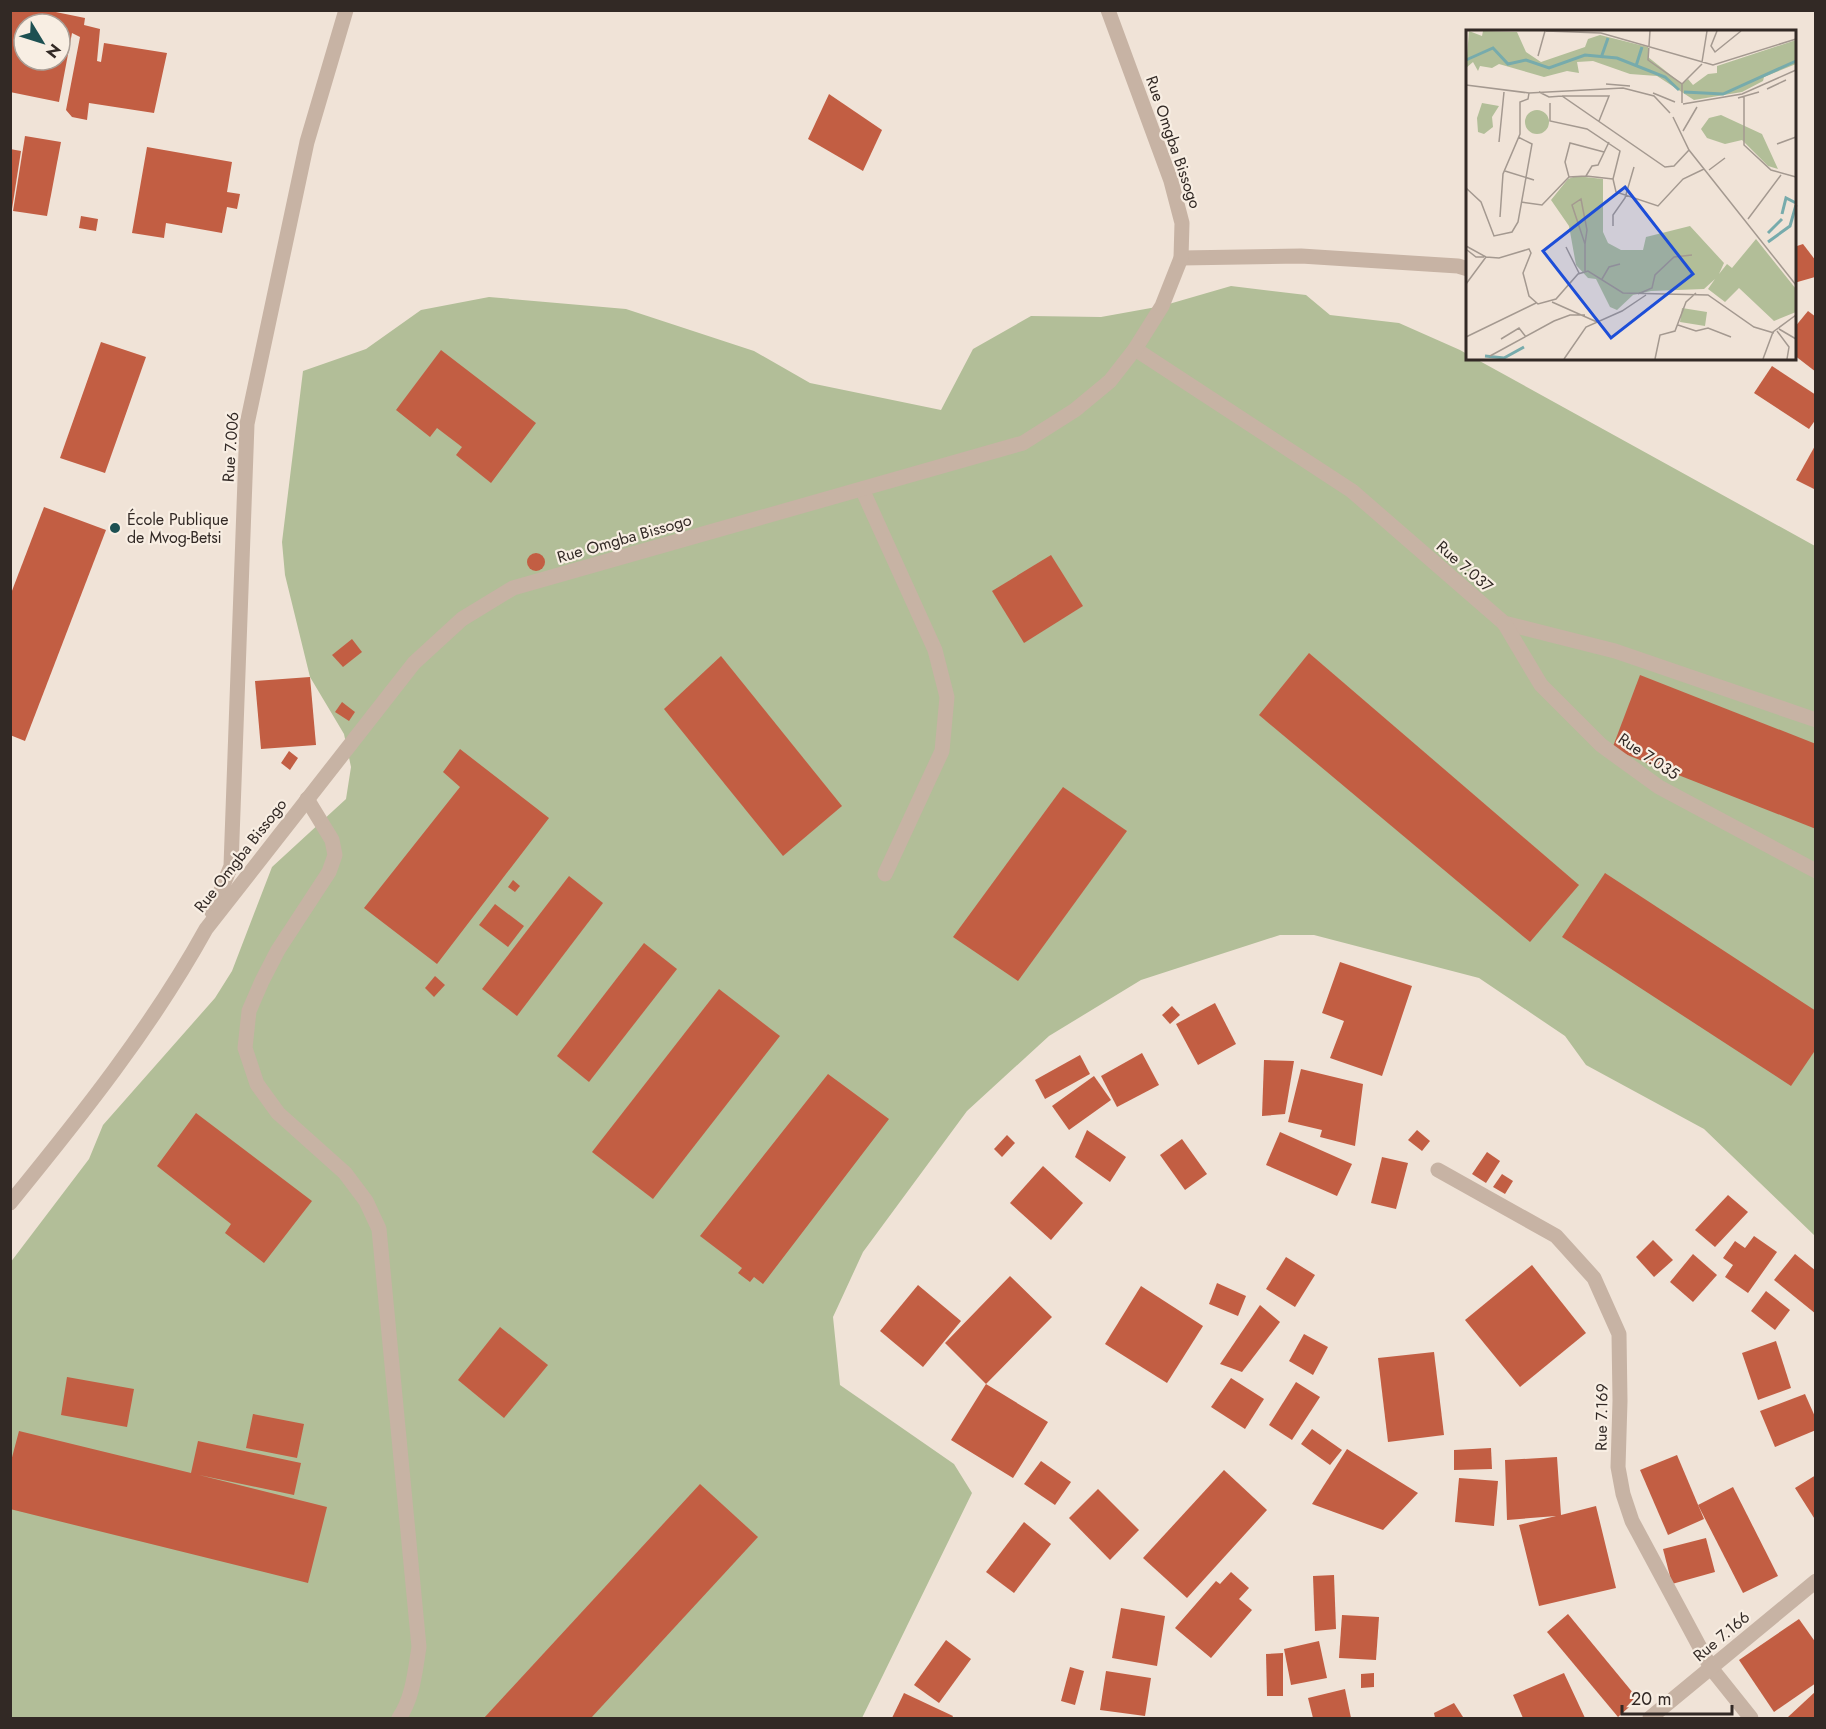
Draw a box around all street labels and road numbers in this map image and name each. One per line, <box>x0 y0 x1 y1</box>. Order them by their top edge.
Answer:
street label: Rue Omgba Bissogo <box>1140 73 1207 212</box>
street label: Rue 7.006 <box>217 411 244 483</box>
street label: Rue Omgba Bissogo <box>554 508 694 569</box>
street label: Rue 7.037 <box>1431 535 1499 598</box>
street label: Rue 7.035 <box>1614 727 1684 785</box>
street label: Rue Omgba Bissogo <box>189 793 292 917</box>
street label: Rue 7.169 <box>1589 1383 1614 1451</box>
street label: Rue 7.166 <box>1688 1606 1755 1667</box>

